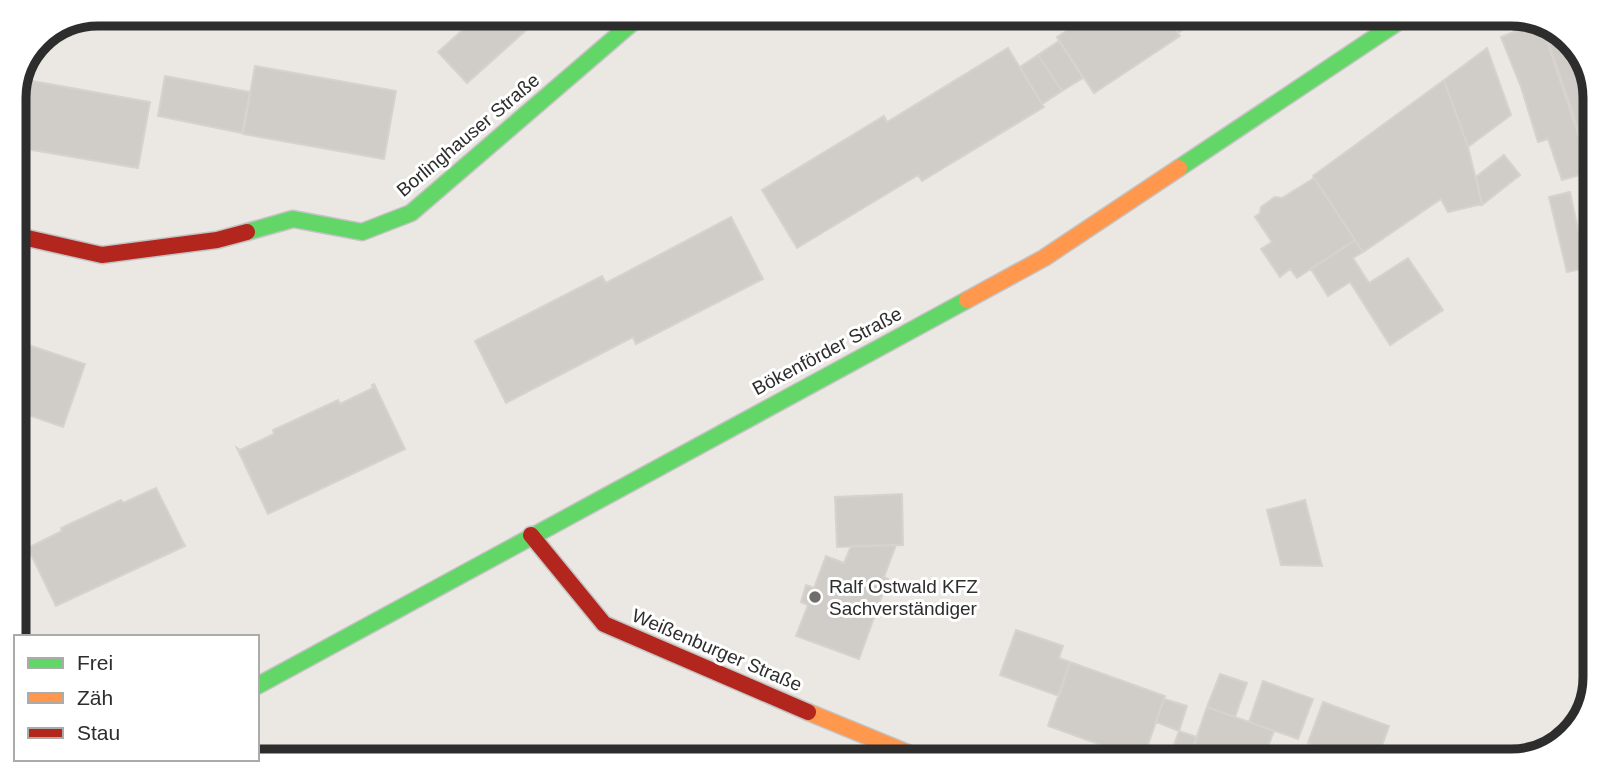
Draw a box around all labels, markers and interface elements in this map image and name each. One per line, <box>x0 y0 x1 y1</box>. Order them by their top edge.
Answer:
street label: Borlinghauser Straße <box>392 69 544 201</box>
street label: Bökenförder Straße <box>749 303 905 399</box>
place label: Ralf Ostwald KFZ Sachverständiger <box>829 576 978 619</box>
marker: Ralf Ostwald KFZ Sachverständiger <box>807 589 823 605</box>
street label: Weißenburger Straße <box>629 605 805 695</box>
legend <box>14 635 259 761</box>
text: Frei <box>77 651 113 674</box>
text: Zäh <box>77 686 113 709</box>
text: Stau <box>77 721 120 744</box>

